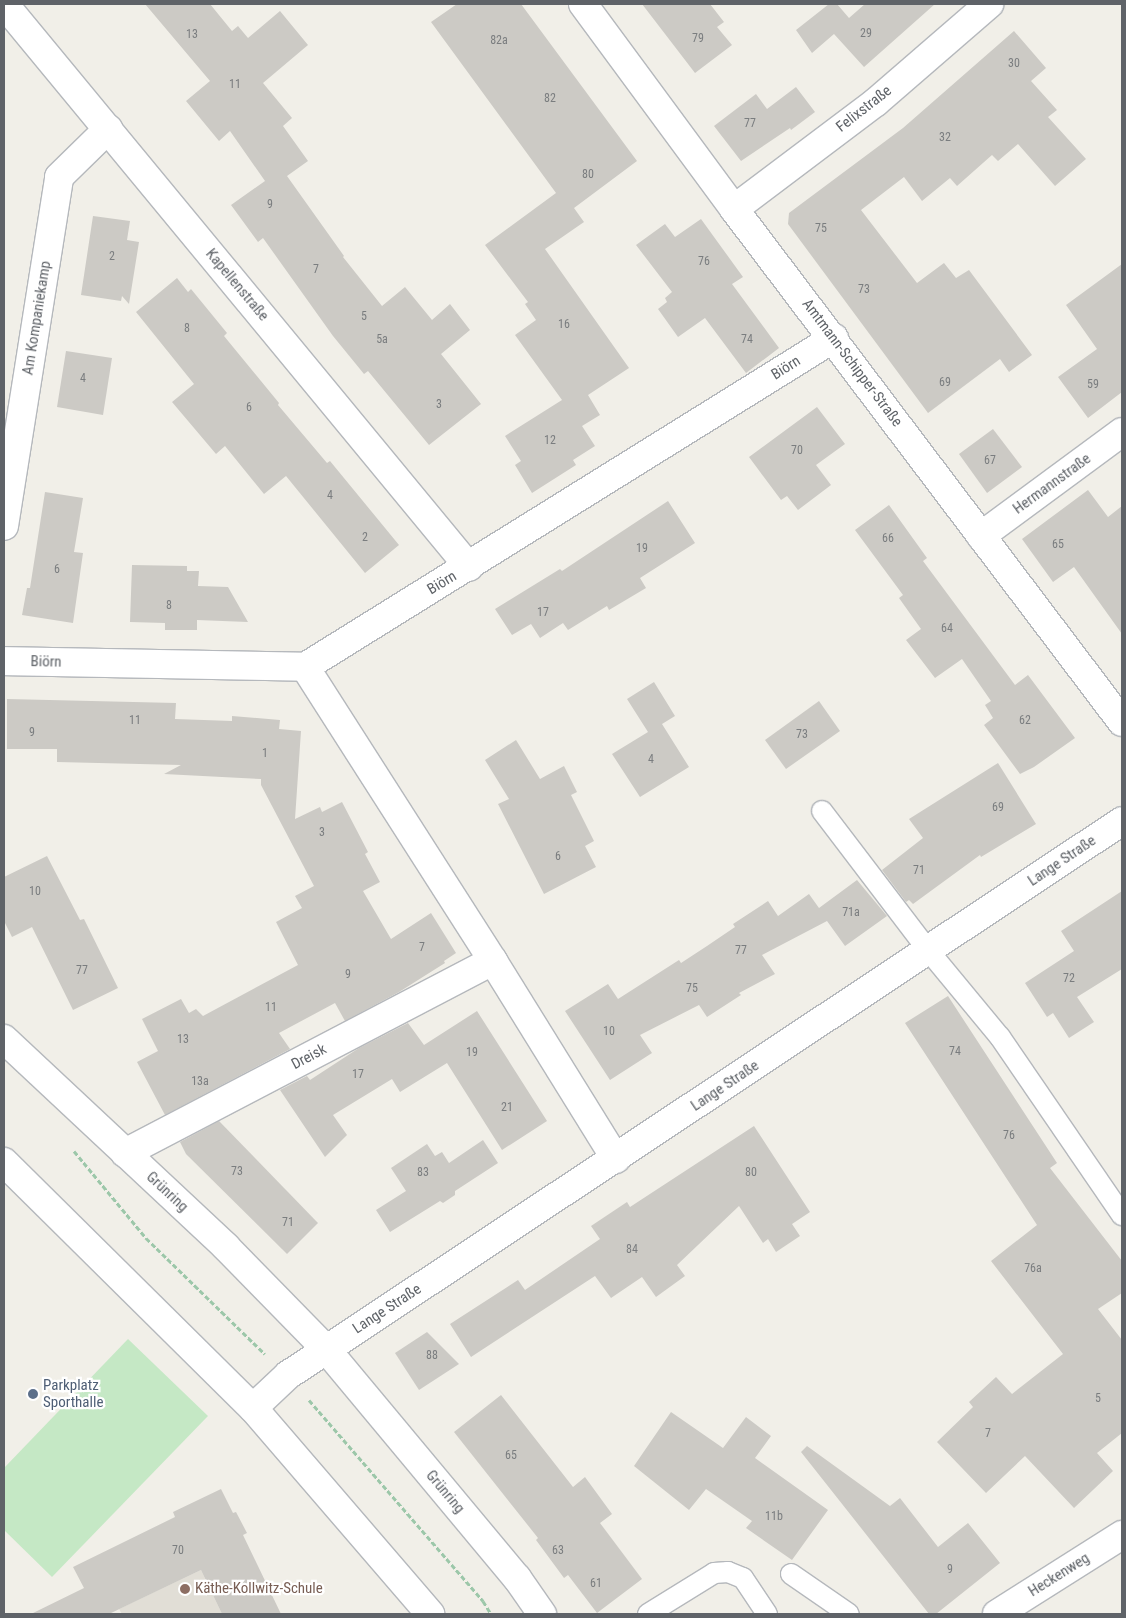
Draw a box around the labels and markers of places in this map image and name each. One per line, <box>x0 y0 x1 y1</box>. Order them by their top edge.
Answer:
place label: Parkplatz Sporthalle <box>43 1376 103 1411</box>
marker: Parkplatz Sporthalle <box>27 1388 39 1400</box>
place label: Käthe-Kollwitz-Schule <box>195 1580 323 1598</box>
marker: Käthe-Kollwitz-Schule <box>179 1583 191 1595</box>

